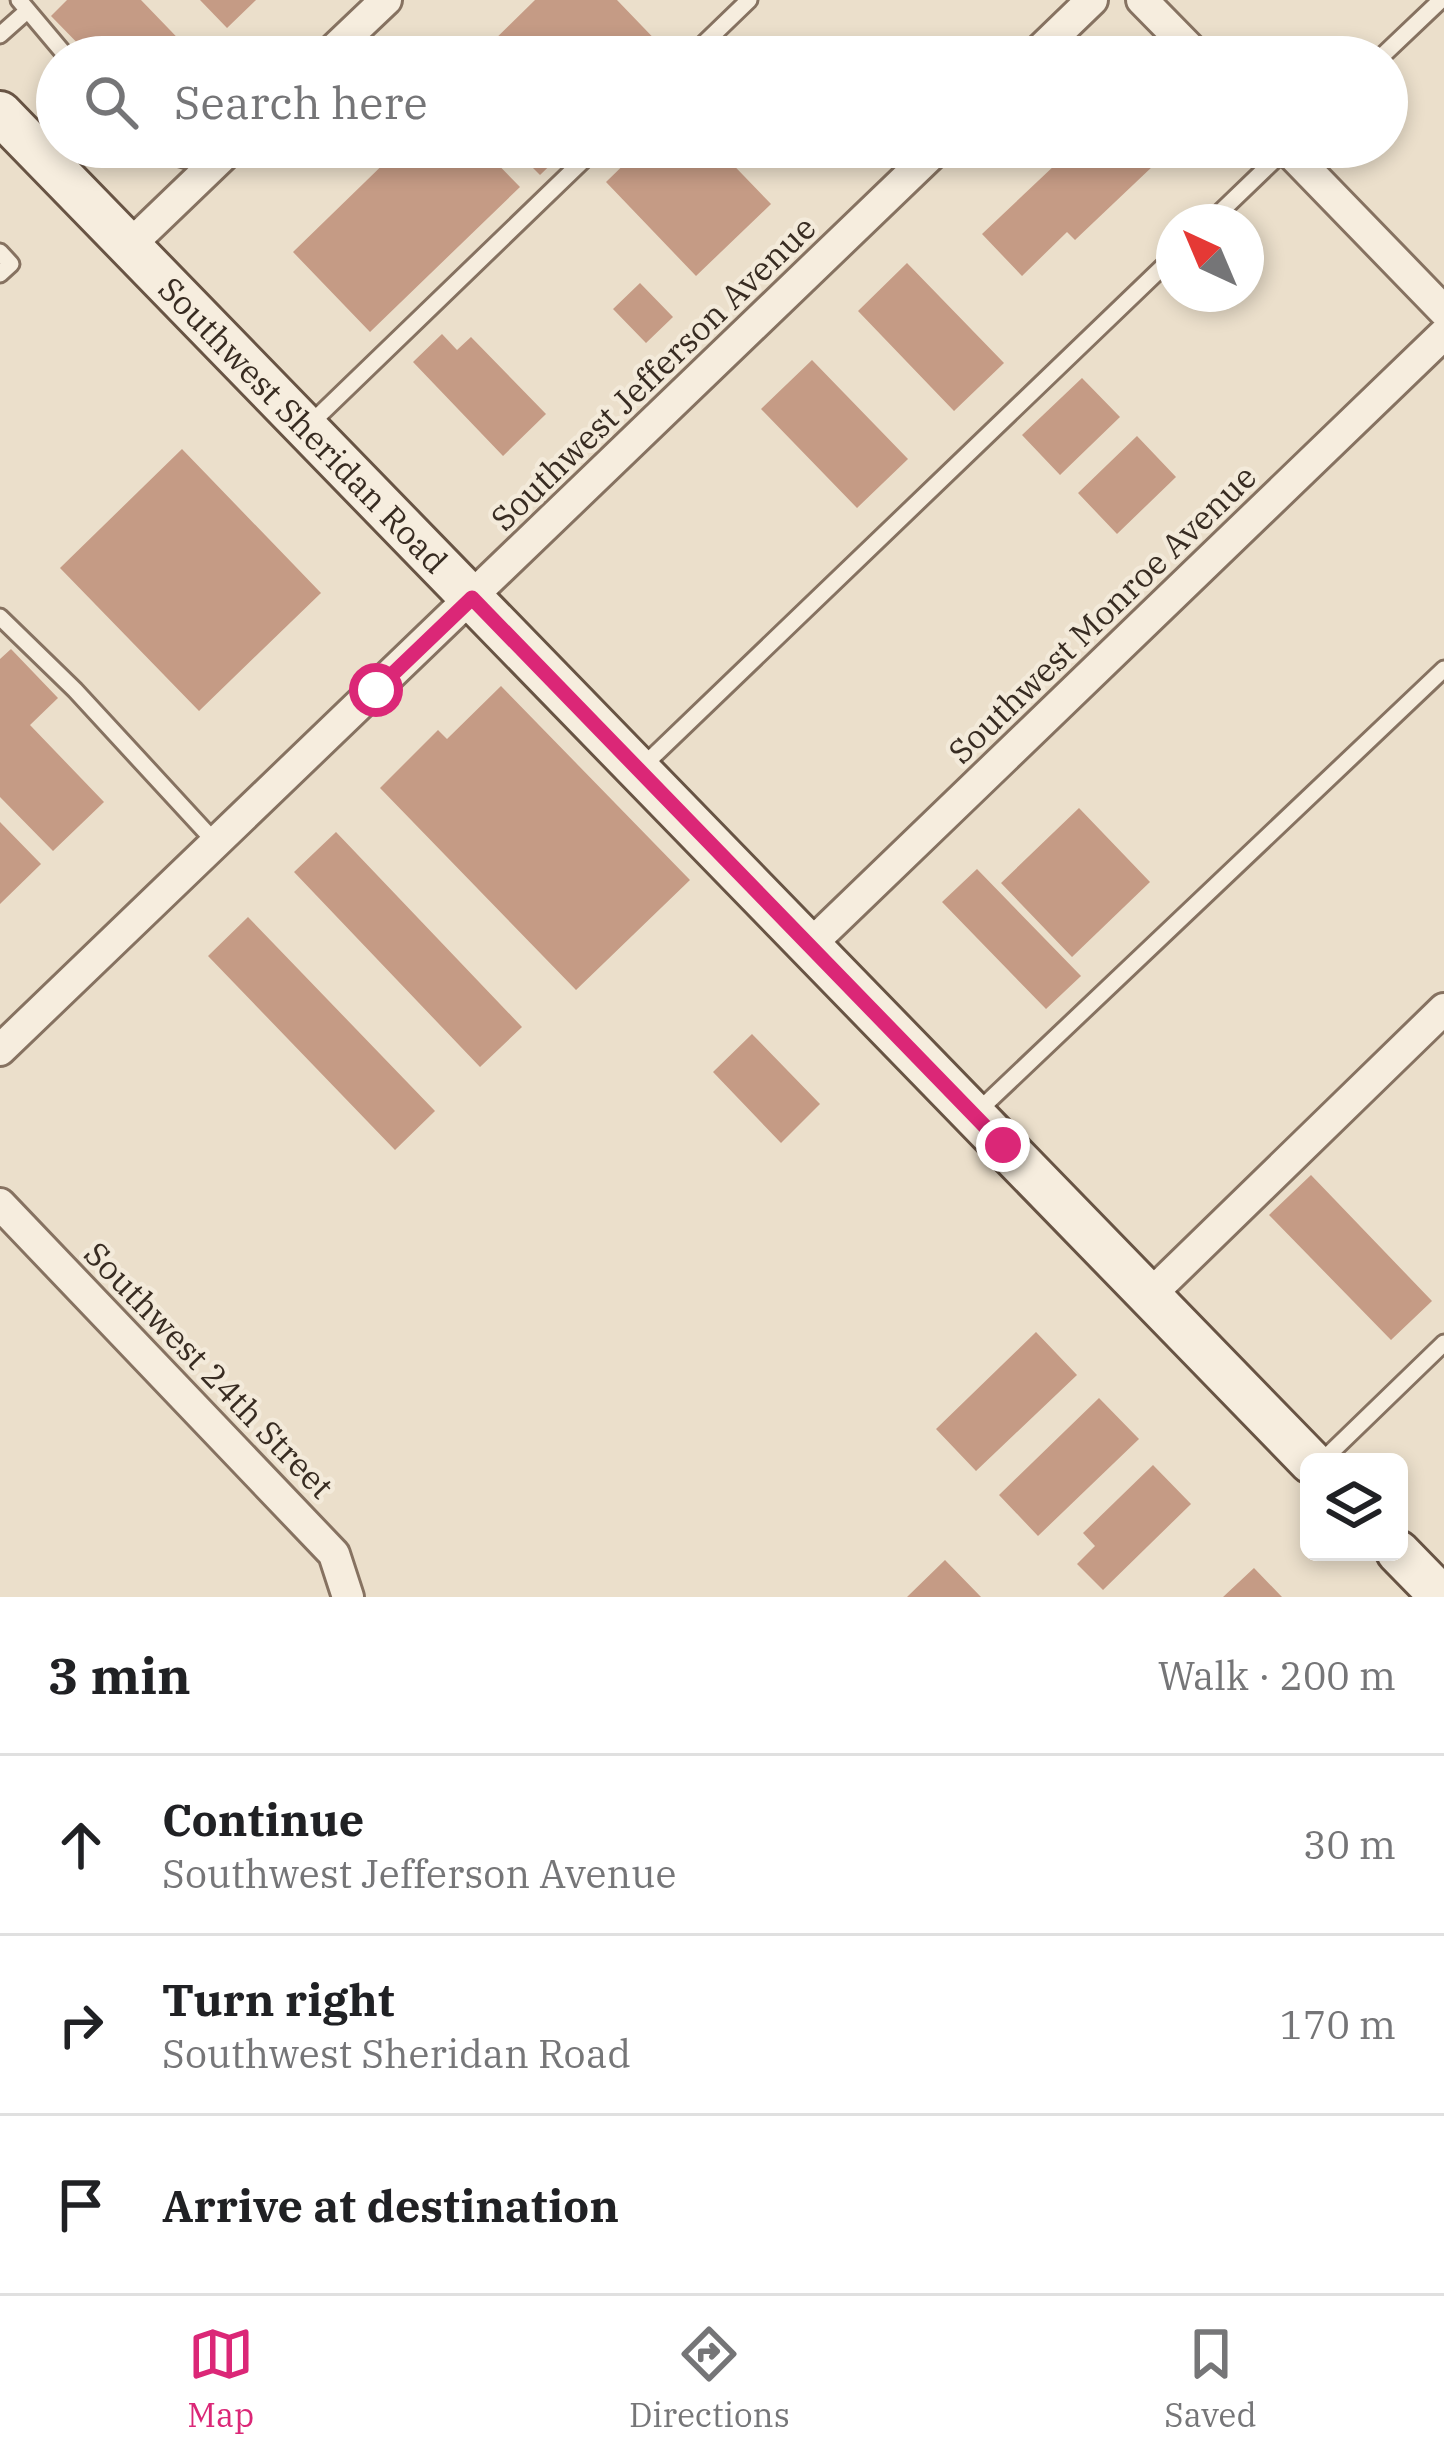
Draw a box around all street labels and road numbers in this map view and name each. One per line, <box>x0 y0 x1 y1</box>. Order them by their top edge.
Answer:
street label: Southwest Jefferson Avenue <box>481 206 824 539</box>
street label: Southwest Sheridan Road <box>150 267 457 582</box>
street label: Southwest Monroe Avenue <box>939 455 1265 772</box>
street label: Southwest 24th Street <box>76 1232 343 1507</box>

